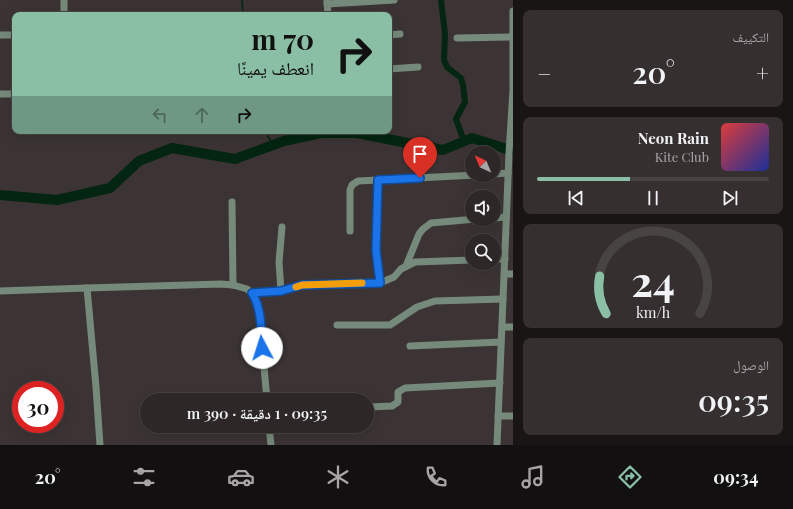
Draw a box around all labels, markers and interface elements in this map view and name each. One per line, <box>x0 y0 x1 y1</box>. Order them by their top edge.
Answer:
text: 70 m <box>251 20 314 57</box>
icon: right <box>328 28 380 80</box>
text: التكييف <box>733 28 769 45</box>
text: 20° <box>632 52 675 92</box>
text: انعطف يمينًا <box>237 56 314 80</box>
text: − <box>537 58 551 88</box>
text: + <box>756 58 769 88</box>
icon: left <box>149 104 171 126</box>
icon: ahead <box>191 104 213 126</box>
icon: right <box>233 104 255 126</box>
text: Neon Rain <box>638 128 709 148</box>
pin <box>403 137 437 178</box>
icon: arrive <box>409 143 431 165</box>
north arrow <box>465 146 501 182</box>
map controls <box>465 146 501 270</box>
text: Kite Club <box>655 148 709 165</box>
icon: previous <box>565 187 587 209</box>
icon: pause <box>642 187 664 209</box>
icon: next <box>719 187 741 209</box>
button: sound <box>465 190 501 226</box>
button: search <box>465 234 501 270</box>
text: 24 <box>631 252 675 307</box>
text: km/h <box>636 303 671 322</box>
position arrow <box>241 327 283 369</box>
text: الوصول <box>733 356 769 373</box>
text: 09:35 <box>698 380 769 420</box>
speed limit sign: 30 <box>12 381 64 433</box>
text: 09:35 · 1 دقيقة · 390 m <box>187 403 327 423</box>
icon: filters <box>130 463 158 491</box>
icon: car <box>227 463 255 491</box>
icon: climate <box>324 463 352 491</box>
icon: phone <box>422 463 450 491</box>
icon: music <box>519 463 547 491</box>
icon: directions <box>616 463 644 491</box>
text: 20° <box>35 465 61 489</box>
text: 09:34 <box>713 465 758 489</box>

